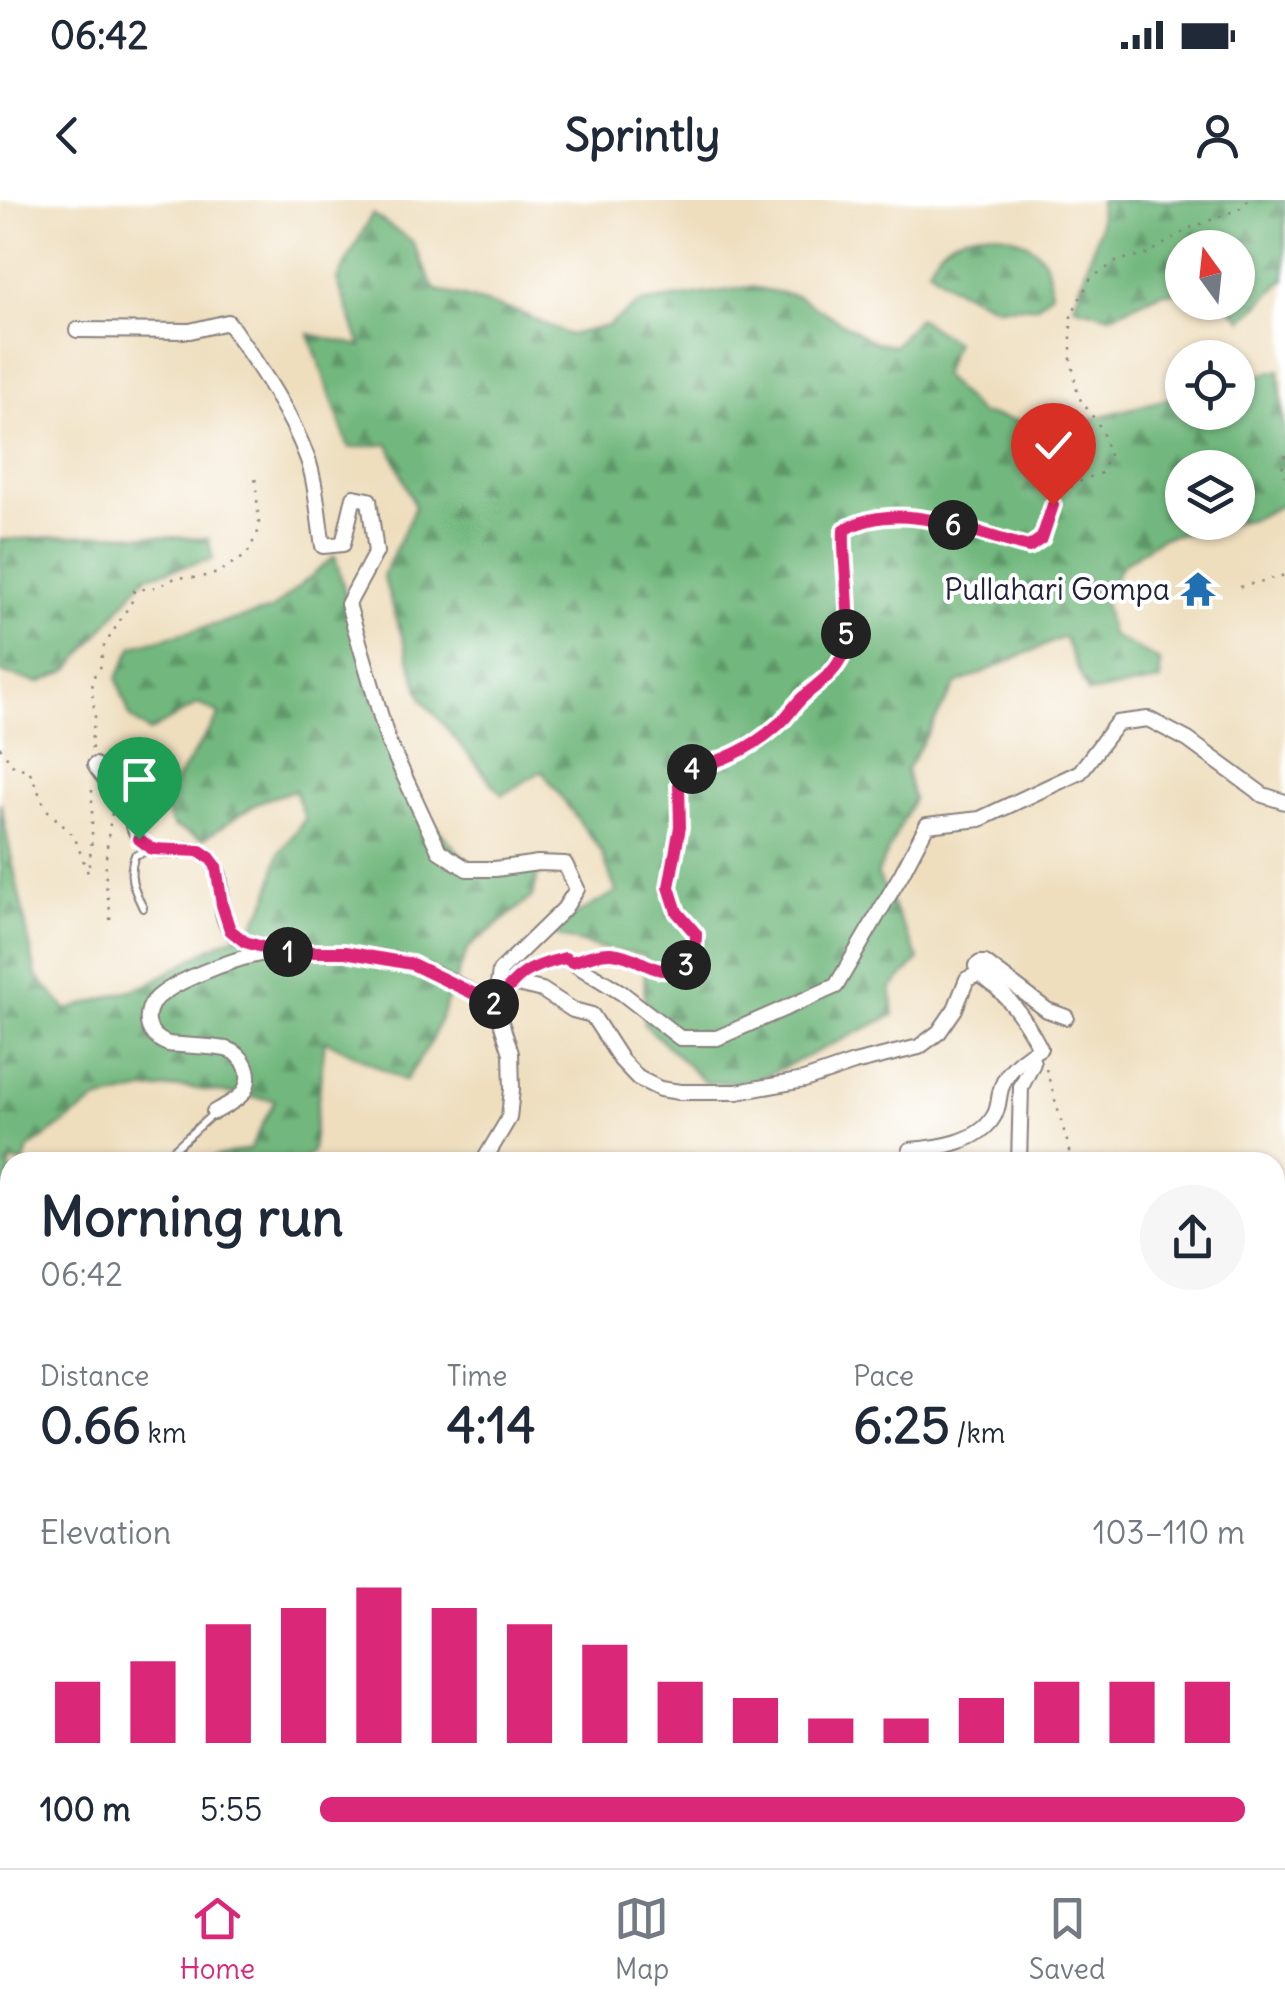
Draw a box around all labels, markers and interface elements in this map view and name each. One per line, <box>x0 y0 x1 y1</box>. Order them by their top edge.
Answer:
text: 06:42 <box>50 12 148 59</box>
text: Sprintly <box>565 107 720 163</box>
icon: back <box>40 108 95 163</box>
icon: person <box>1190 108 1245 163</box>
north arrow <box>1165 230 1255 320</box>
map controls <box>1165 230 1255 540</box>
button: locate <box>1165 340 1255 430</box>
pin <box>1011 403 1096 506</box>
icon: check <box>1026 418 1081 473</box>
button: layers <box>1165 450 1255 540</box>
pin: 6 <box>928 500 978 550</box>
text: 6 <box>945 507 961 543</box>
place label: Pullahari Gompa <box>944 570 1170 608</box>
temple icon: Pullahari Gompa <box>1179 570 1217 608</box>
pin: 5 <box>821 609 871 659</box>
text: 5 <box>838 616 854 652</box>
pin <box>97 737 182 840</box>
pin: 4 <box>667 744 717 794</box>
text: 4 <box>684 751 700 787</box>
icon: arrive <box>112 752 167 807</box>
pin: 1 <box>263 927 313 977</box>
text: 1 <box>282 934 294 970</box>
pin: 3 <box>661 940 711 990</box>
text: 3 <box>678 947 694 983</box>
pin: 2 <box>469 979 519 1029</box>
text: 2 <box>486 986 502 1022</box>
text: Morning run <box>40 1182 344 1251</box>
button: share <box>1140 1185 1245 1290</box>
text: 06:42 <box>40 1254 123 1295</box>
text: Distance <box>40 1358 149 1394</box>
text: Time <box>447 1358 507 1394</box>
text: Pace <box>853 1358 914 1394</box>
text: 0.66 <box>40 1394 141 1457</box>
text: 4:14 <box>447 1394 536 1457</box>
text: 6:25 <box>853 1394 950 1457</box>
text: km <box>141 1415 186 1451</box>
text: /km <box>950 1415 1005 1451</box>
text: Elevation <box>40 1512 171 1553</box>
text: 103–110 m <box>1093 1512 1245 1553</box>
text: 100 m <box>40 1789 131 1830</box>
text: 5:55 <box>200 1789 262 1830</box>
tab: Home <box>180 1891 255 1987</box>
tab: Map <box>614 1891 669 1987</box>
tab: Saved <box>1029 1891 1105 1987</box>

